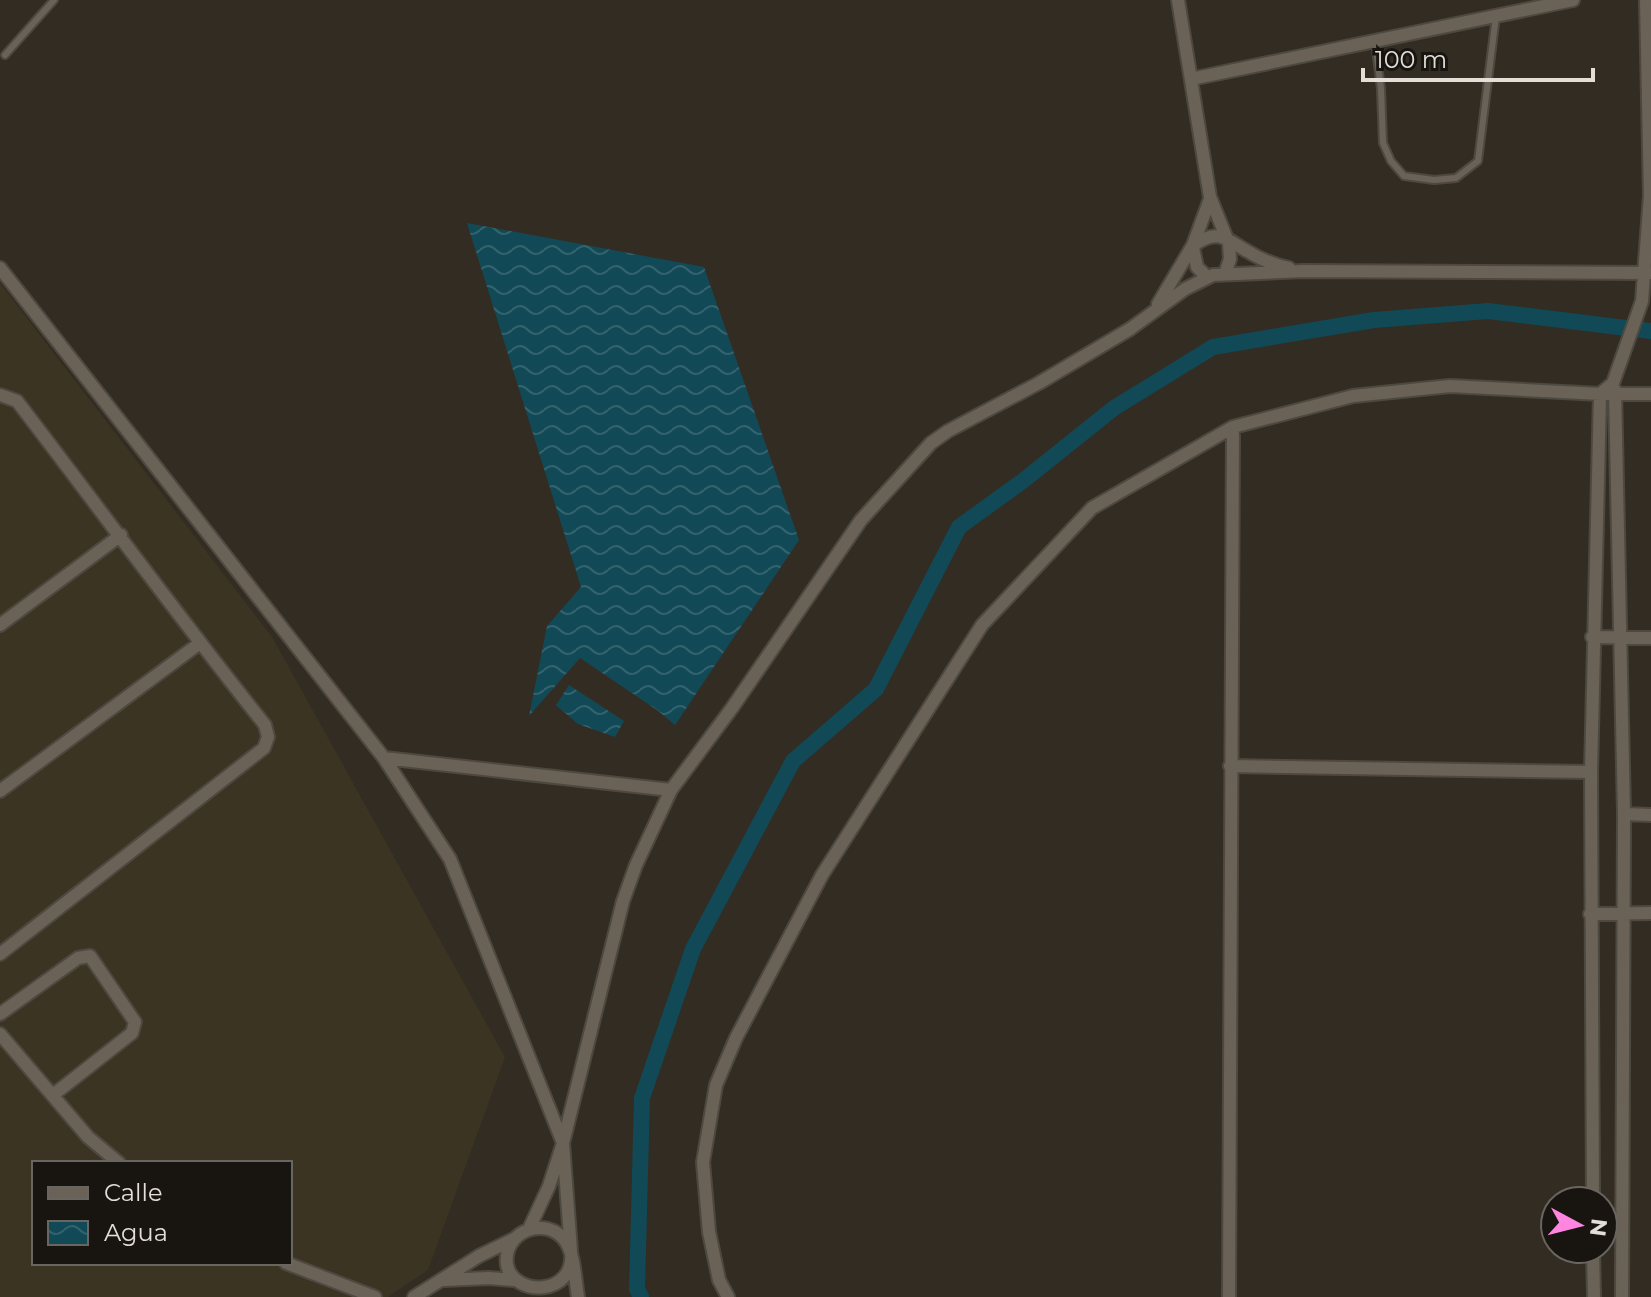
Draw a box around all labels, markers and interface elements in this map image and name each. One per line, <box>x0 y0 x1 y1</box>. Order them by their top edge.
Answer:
scale bar <box>1363 32 1593 82</box>
text: 100 m <box>1375 45 1447 74</box>
legend <box>32 1161 292 1265</box>
text: Calle <box>104 1178 162 1207</box>
north arrow <box>1539 1185 1619 1265</box>
text: N <box>1584 1217 1613 1238</box>
text: Agua <box>104 1218 168 1247</box>

